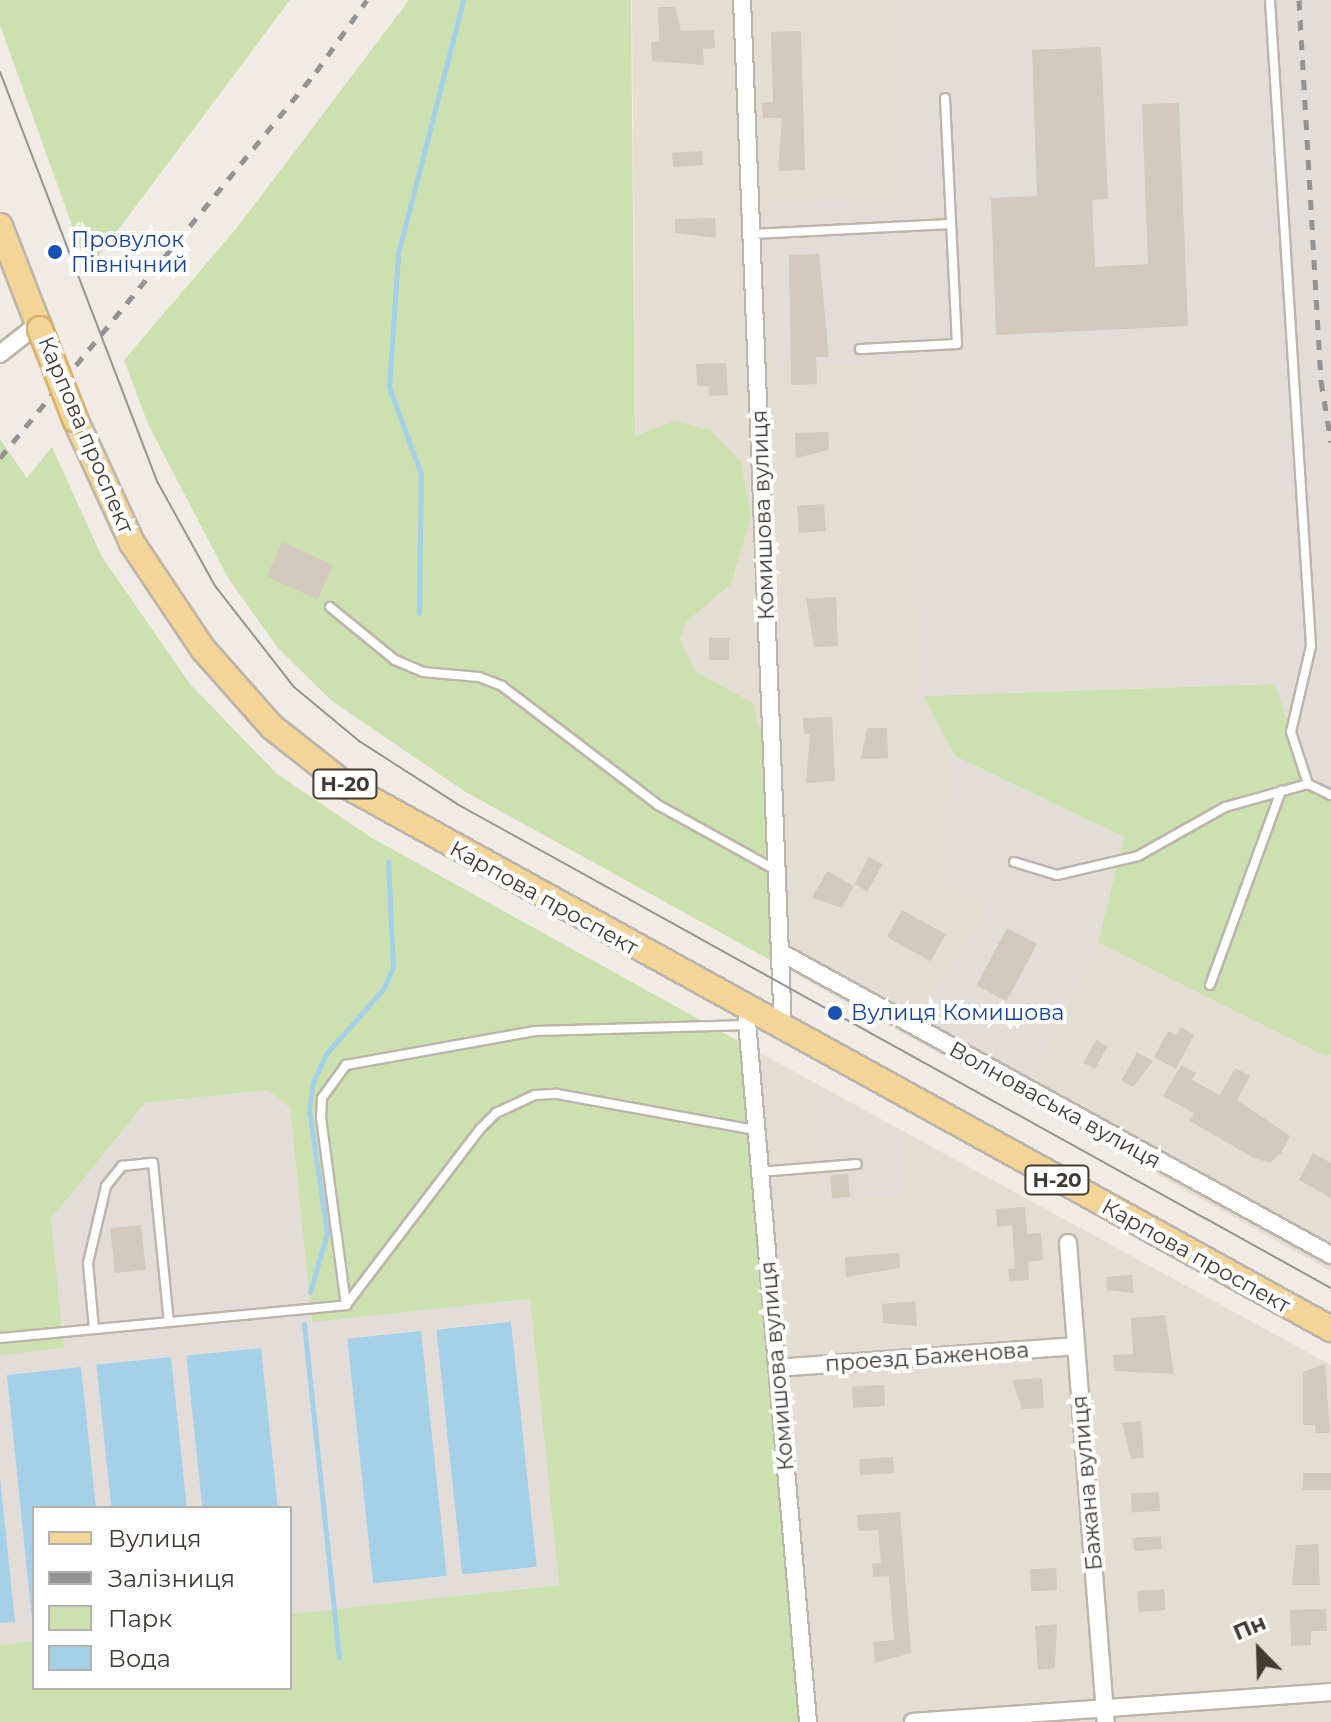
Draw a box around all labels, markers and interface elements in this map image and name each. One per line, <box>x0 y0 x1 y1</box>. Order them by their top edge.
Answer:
place label: Провулок Північний <box>71 226 188 278</box>
marker: Провулок Північний <box>46 243 64 261</box>
street label: Карпова проспект <box>33 333 139 537</box>
street label: Комишова вулиця <box>746 409 780 621</box>
road number: Н-20 <box>311 768 379 800</box>
street label: Карпова проспект <box>445 835 643 961</box>
place label: Вулиця Комишова <box>851 1000 1064 1026</box>
marker: Вулиця Комишова <box>826 1004 844 1022</box>
street label: Волноваська вулиця <box>945 1036 1165 1174</box>
road number: Н-20 <box>1023 1164 1091 1196</box>
street label: Карпова проспект <box>1097 1193 1295 1319</box>
street label: Комишова вулиця <box>755 1260 799 1472</box>
street label: проезд Баженова <box>824 1337 1030 1377</box>
street label: Бажана вулиця <box>1066 1394 1108 1572</box>
legend <box>32 1506 292 1690</box>
text: Вулиця <box>108 1524 201 1553</box>
text: Залізниця <box>108 1564 235 1593</box>
text: Парк <box>108 1604 172 1633</box>
text: Пн <box>1229 1609 1270 1646</box>
north arrow <box>1219 1610 1299 1690</box>
text: Вода <box>108 1644 171 1673</box>

